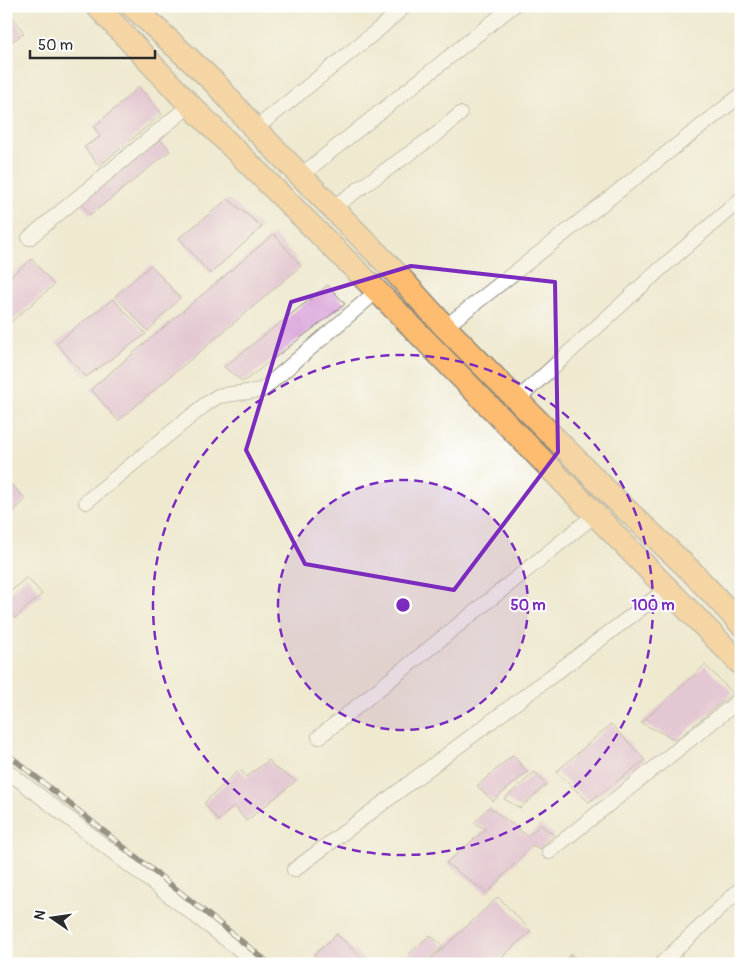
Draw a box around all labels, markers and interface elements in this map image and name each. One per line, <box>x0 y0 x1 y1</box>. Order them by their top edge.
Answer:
scale bar <box>30 28 155 60</box>
text: 50 m <box>38 36 73 55</box>
centre of rings <box>394 596 412 614</box>
text: 50 m <box>511 596 545 615</box>
text: 100 m <box>632 596 674 615</box>
north arrow <box>28 892 78 942</box>
text: N <box>30 909 49 922</box>

